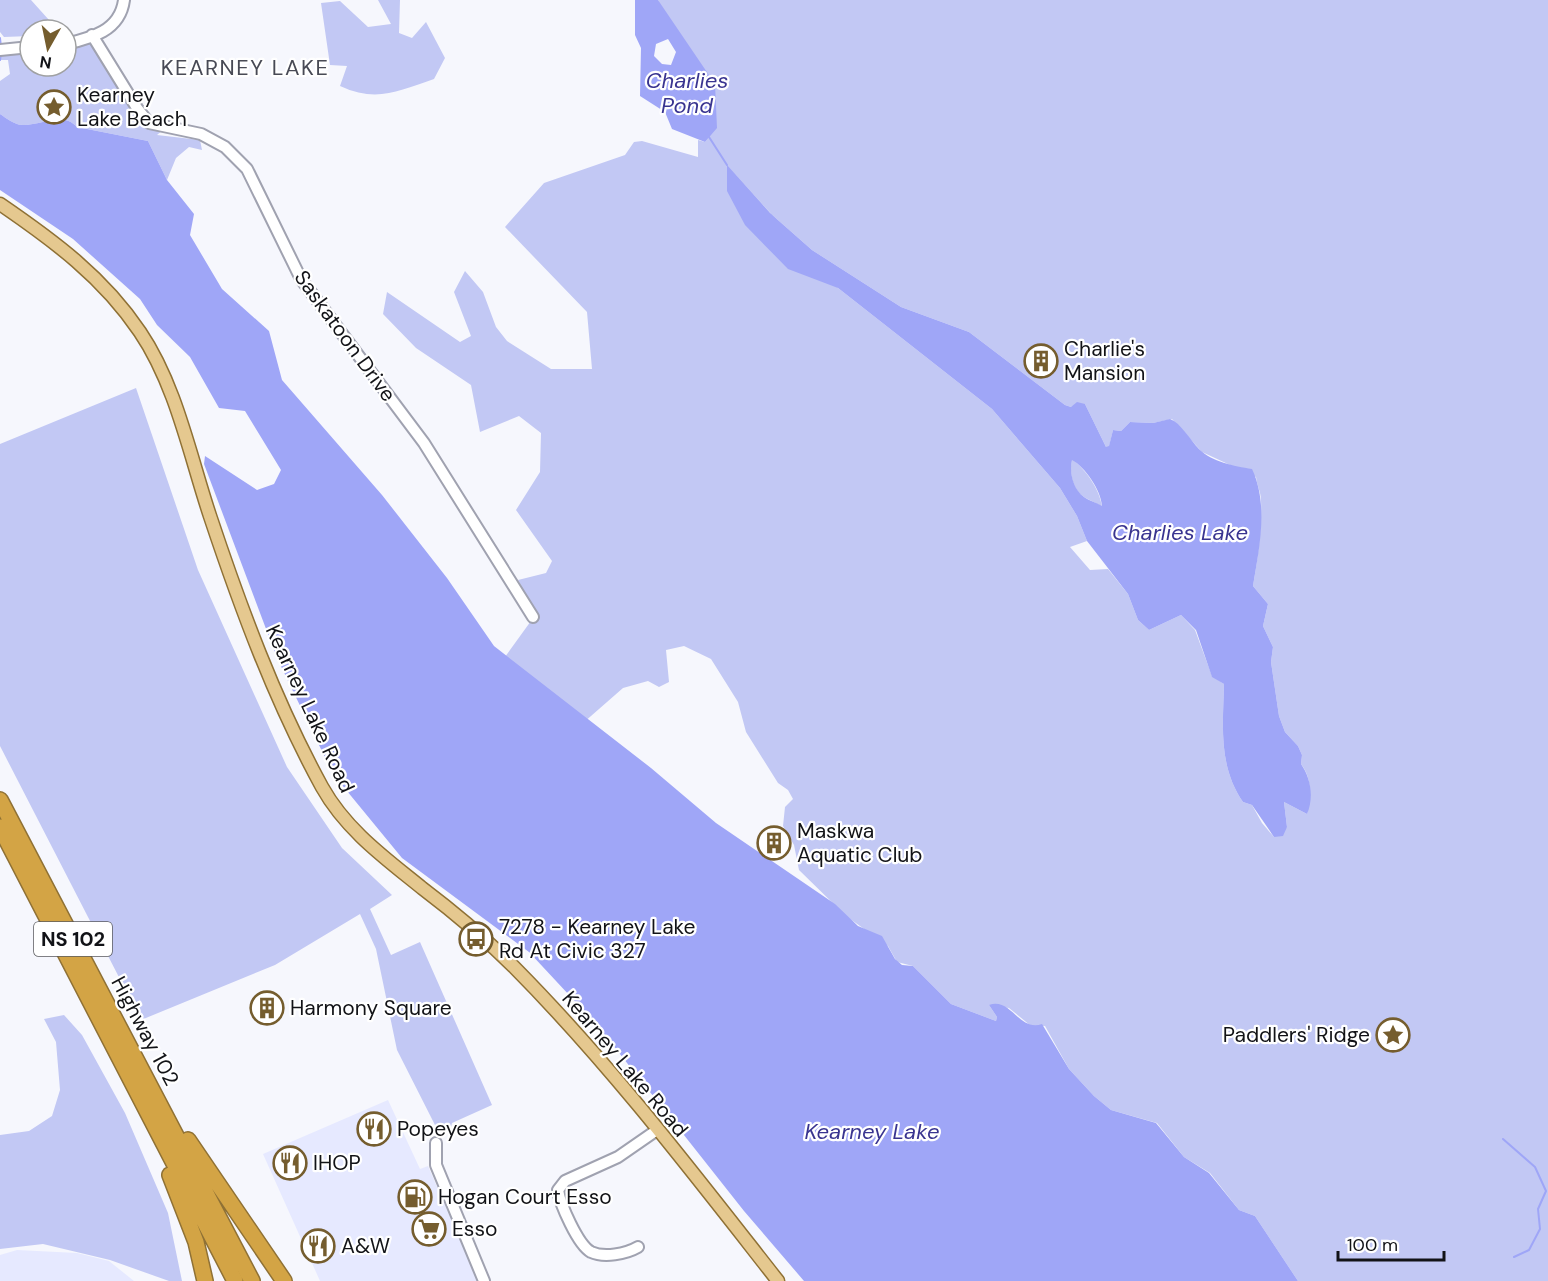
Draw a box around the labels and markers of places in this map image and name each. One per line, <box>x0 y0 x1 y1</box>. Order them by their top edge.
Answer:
place label: Kearney Lake Beach <box>77 81 187 133</box>
place icon: Kearney Lake Beach <box>36 89 72 125</box>
place label: Charlie's Mansion <box>1064 335 1145 387</box>
building icon: Charlie's Mansion <box>1023 343 1059 379</box>
place label: Maskwa Aquatic Club <box>797 817 923 869</box>
building icon: Maskwa Aquatic Club <box>756 825 792 861</box>
place label: 7278 - Kearney Lake Rd At Civic 327 <box>499 913 695 965</box>
bus stop icon: 7278 - Kearney Lake Rd At Civic 327 <box>458 921 494 957</box>
building icon: Harmony Square <box>249 990 285 1026</box>
place label: Harmony Square <box>290 994 452 1022</box>
place icon: Paddlers' Ridge <box>1375 1017 1411 1053</box>
place label: Paddlers' Ridge <box>1223 1021 1370 1049</box>
restaurant icon: Popeyes <box>356 1111 392 1147</box>
place label: Popeyes <box>397 1115 479 1143</box>
restaurant icon: IHOP <box>272 1145 308 1181</box>
place label: IHOP <box>313 1149 361 1177</box>
fuel station icon: Hogan Court Esso <box>397 1179 433 1215</box>
place label: Hogan Court Esso <box>438 1183 612 1211</box>
supermarket icon: Esso <box>411 1211 447 1247</box>
place label: Esso <box>452 1215 497 1243</box>
restaurant icon: A&W <box>300 1228 336 1264</box>
place label: A&W <box>341 1232 390 1260</box>

